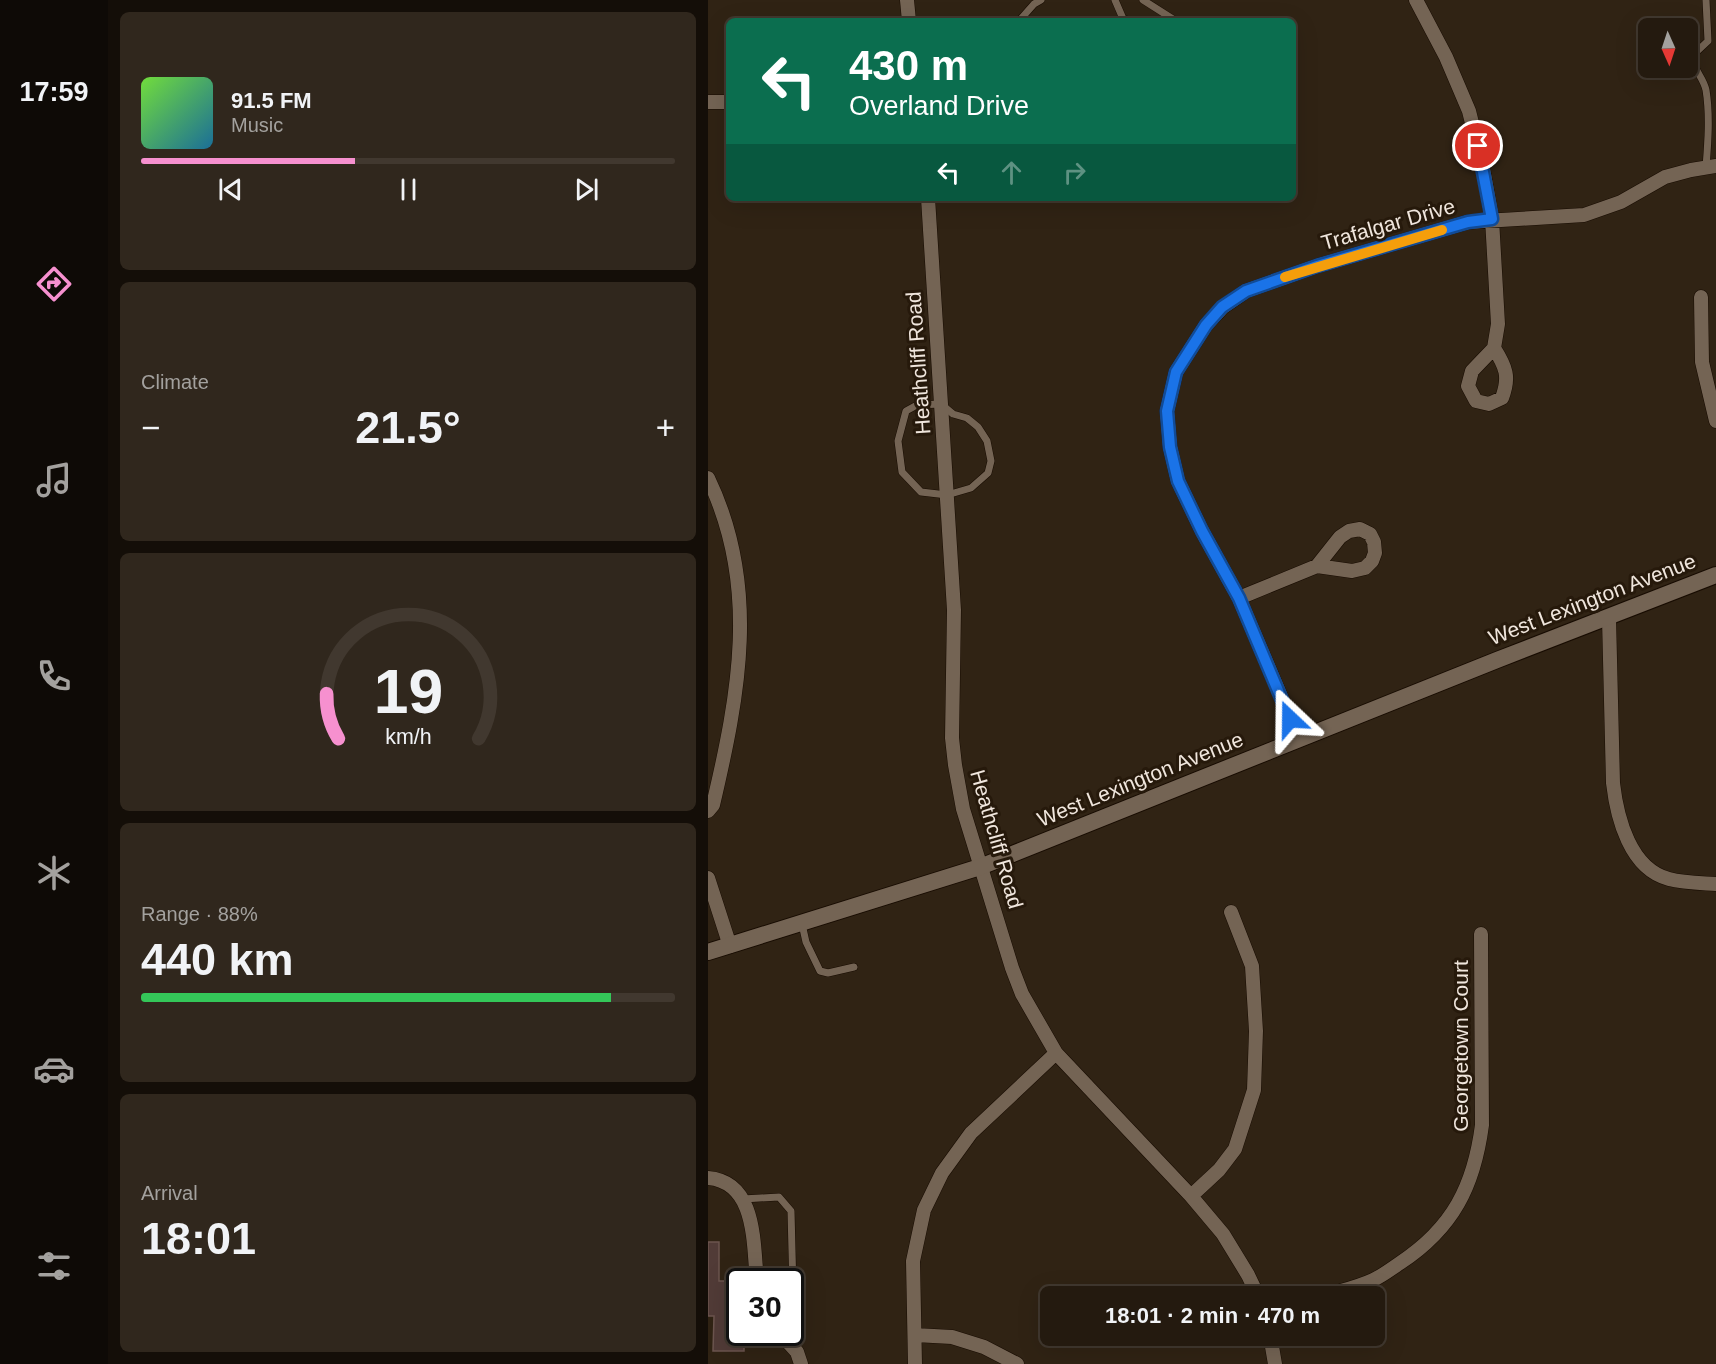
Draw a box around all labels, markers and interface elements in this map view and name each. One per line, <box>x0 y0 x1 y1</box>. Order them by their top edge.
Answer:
north arrow <box>1638 18 1698 78</box>
map controls <box>1638 18 1698 78</box>
icon: left <box>750 42 828 120</box>
text: 430 m <box>849 42 968 89</box>
text: 17:59 <box>19 77 89 107</box>
text: 91.5 FM <box>231 88 312 113</box>
text: Overland Drive <box>849 91 1029 121</box>
text: Music <box>231 114 283 136</box>
pin <box>1452 120 1503 171</box>
icon: arrive <box>1461 129 1494 162</box>
icon: left <box>932 156 965 189</box>
icon: ahead <box>995 156 1028 189</box>
icon: right <box>1058 156 1091 189</box>
icon: previous <box>214 173 247 206</box>
icon: pause <box>392 173 425 206</box>
icon: next <box>570 173 603 206</box>
street label: Trafalgar Drive <box>1318 194 1458 254</box>
icon: directions <box>33 263 75 305</box>
street label: Heathcliff Road <box>902 291 934 435</box>
text: Climate <box>141 371 209 393</box>
text: 21.5° <box>355 402 461 453</box>
text: − <box>141 409 160 446</box>
text: + <box>656 409 675 446</box>
icon: music <box>33 459 75 501</box>
street label: West Lexington Avenue <box>1485 549 1699 649</box>
icon: phone <box>33 655 75 697</box>
text: 19 <box>373 657 443 726</box>
position arrow <box>1258 687 1322 751</box>
text: km/h <box>385 725 431 749</box>
street label: West Lexington Avenue <box>1034 727 1246 831</box>
street label: Heathcliff Road <box>966 767 1028 911</box>
icon: climate <box>33 852 75 894</box>
text: Range · 88% <box>141 903 258 925</box>
text: 440 km <box>141 934 294 985</box>
street label: Georgetown Court <box>1449 960 1472 1132</box>
icon: car <box>33 1048 75 1090</box>
text: Arrival <box>141 1182 198 1204</box>
text: 18:01 <box>141 1213 256 1264</box>
icon: filters <box>33 1245 75 1287</box>
speed limit sign: 30 <box>726 1268 804 1346</box>
text: 18:01 · 2 min · 470 m <box>1105 1303 1320 1328</box>

